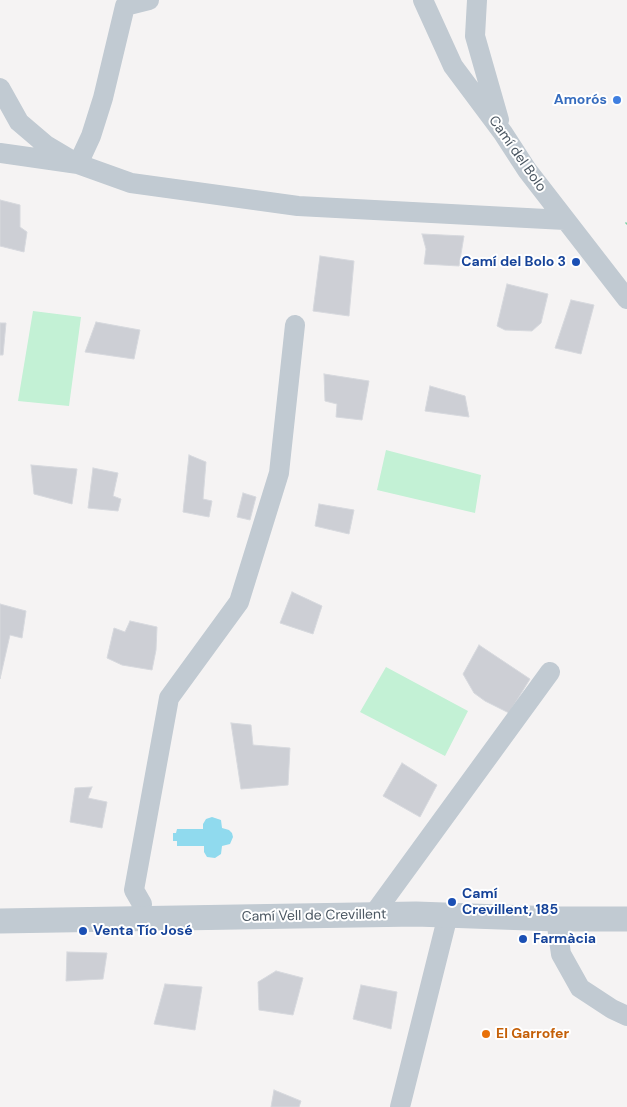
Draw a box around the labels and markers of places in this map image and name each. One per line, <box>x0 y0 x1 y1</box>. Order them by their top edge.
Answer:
place label: Amorós <box>554 92 607 108</box>
marker: Amorós <box>611 94 623 106</box>
place label: Camí del Bolo 3 <box>461 254 566 270</box>
marker: Camí del Bolo 3 <box>570 256 582 268</box>
place label: Camí Crevillent, 185 <box>462 886 558 919</box>
marker: Camí Crevillent, 185 <box>446 896 458 908</box>
place label: Venta Tío José <box>93 923 193 939</box>
marker: Venta Tío José <box>77 925 89 937</box>
place label: Farmàcia <box>533 931 596 947</box>
marker: Farmàcia <box>517 933 529 945</box>
place label: El Garrofer <box>496 1026 569 1042</box>
marker: El Garrofer <box>480 1028 492 1040</box>

